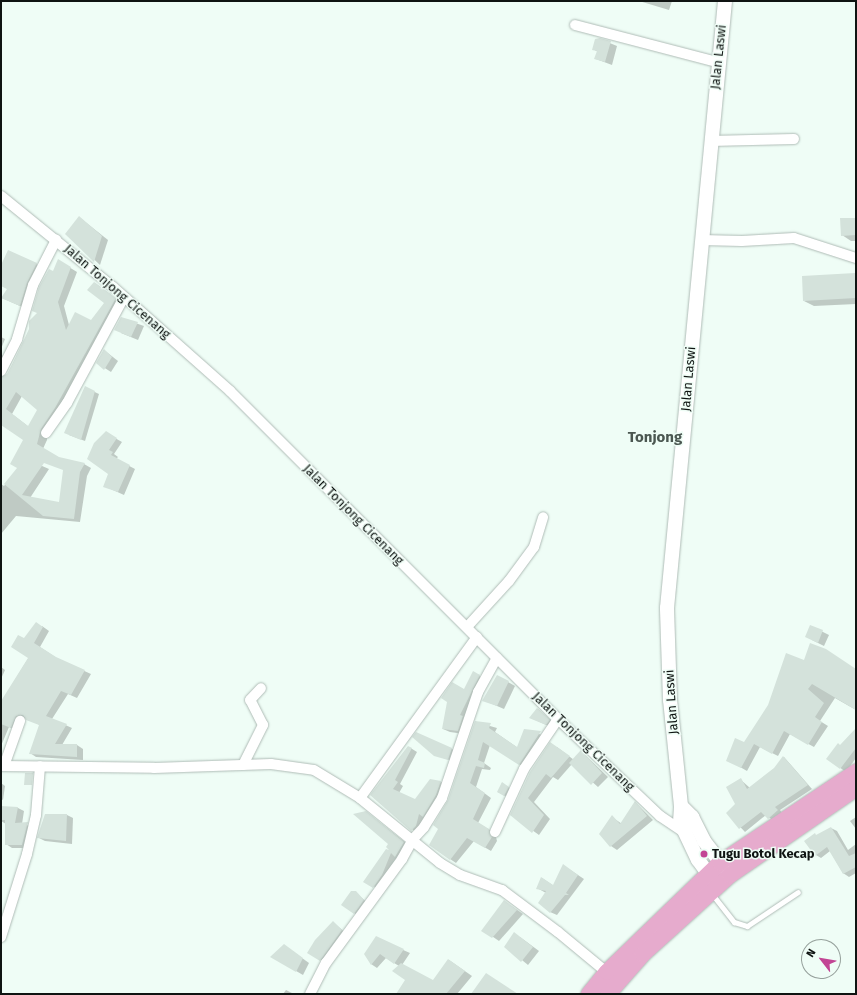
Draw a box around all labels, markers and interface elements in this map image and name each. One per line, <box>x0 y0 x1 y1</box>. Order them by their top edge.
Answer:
street label: Jalan Laswi <box>708 24 730 90</box>
street label: Jalan Tonjong Cicenang <box>61 241 173 343</box>
street label: Jalan Laswi <box>678 346 700 412</box>
district label: Tonjong <box>628 429 682 447</box>
street label: Jalan Tonjong Cicenang <box>299 461 407 569</box>
street label: Jalan Laswi <box>662 669 682 735</box>
street label: Jalan Tonjong Cicenang <box>529 689 637 795</box>
place label: Tugu Botol Kecap <box>712 846 815 862</box>
marker: Tugu Botol Kecap <box>699 849 709 859</box>
north arrow <box>801 939 841 979</box>
text: N <box>804 947 819 960</box>

